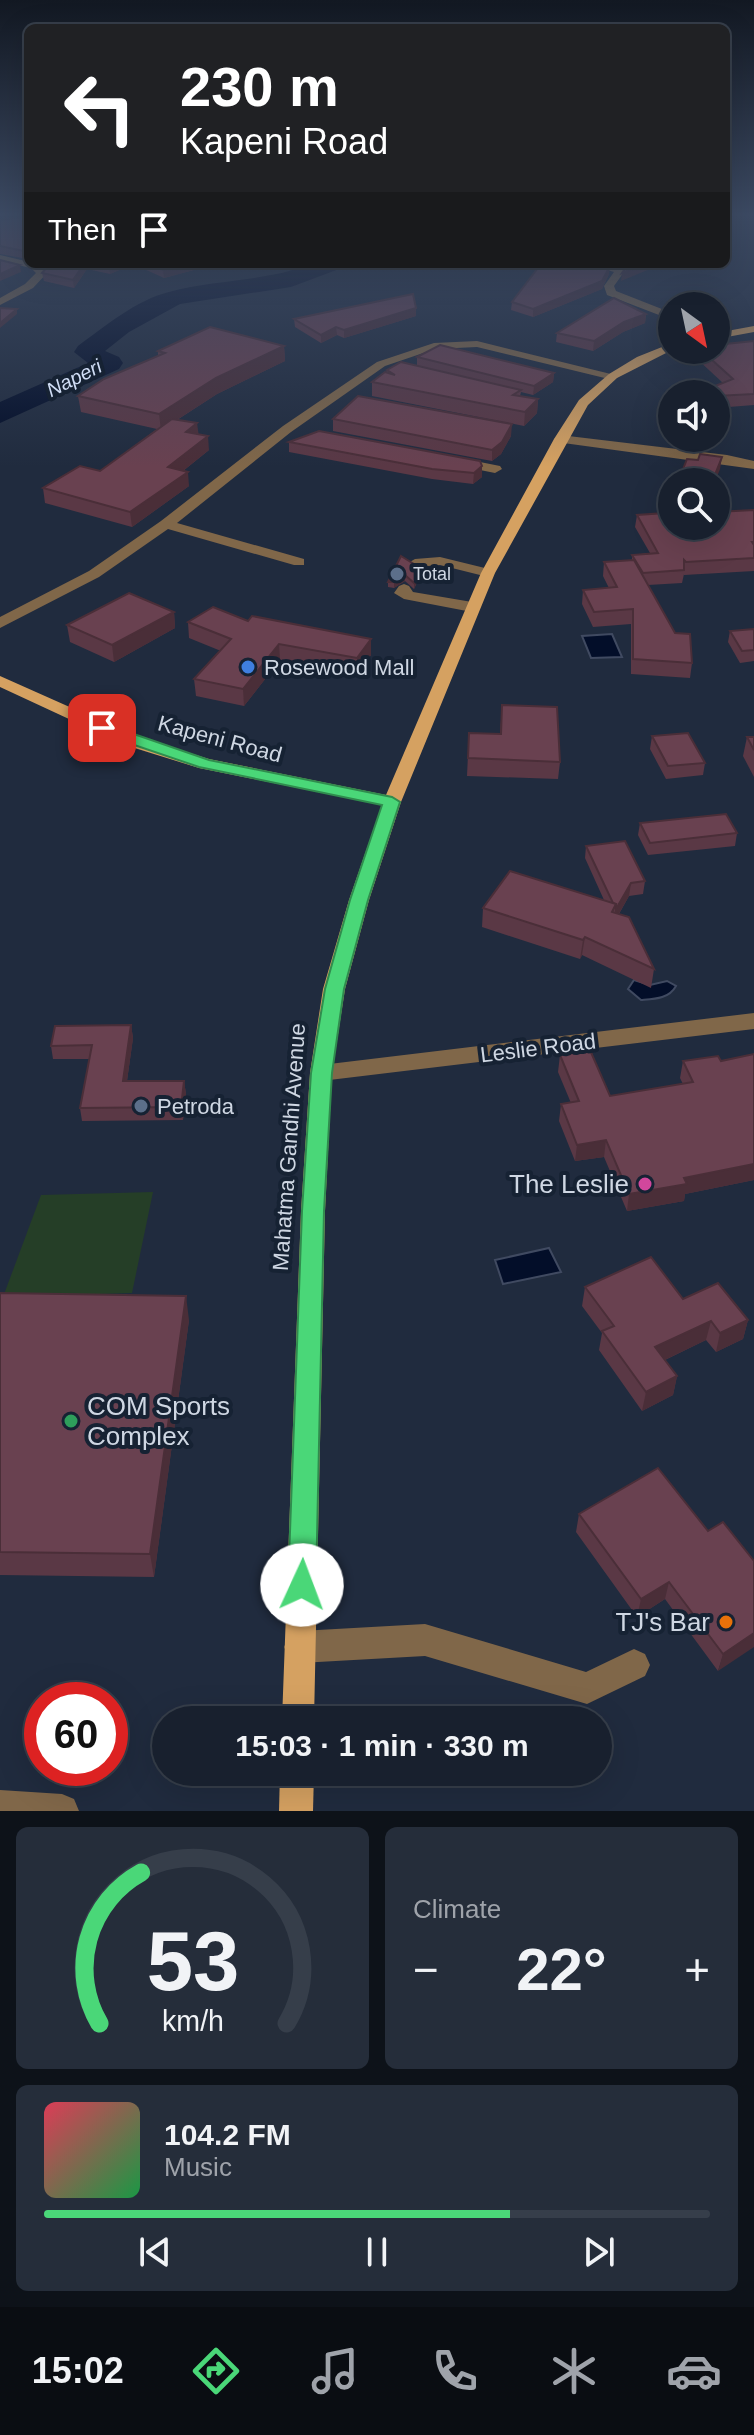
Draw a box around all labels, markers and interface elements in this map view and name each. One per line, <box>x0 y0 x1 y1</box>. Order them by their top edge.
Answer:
text: 230 m <box>180 55 339 118</box>
icon: left <box>48 56 152 160</box>
text: Kapeni Road <box>180 121 388 162</box>
icon: arrive <box>132 208 176 252</box>
text: Then <box>48 213 116 246</box>
north arrow <box>658 292 730 364</box>
map controls <box>658 292 730 540</box>
water label: Naperi <box>43 355 106 401</box>
button: sound <box>658 380 730 452</box>
button: search <box>658 468 730 540</box>
place label: Total <box>413 564 451 584</box>
marker: Total <box>388 565 406 583</box>
place label: Rosewood Mall <box>264 655 414 680</box>
marker: Rosewood Mall <box>239 658 257 676</box>
pin <box>68 694 136 762</box>
icon: arrive <box>80 706 124 750</box>
street label: Kapeni Road <box>155 710 285 768</box>
street label: Mahatma Gandhi Avenue <box>268 1022 310 1272</box>
street label: Leslie Road <box>479 1029 597 1067</box>
place label: Petroda <box>157 1094 235 1119</box>
marker: Petroda <box>132 1097 150 1115</box>
place label: The Leslie <box>509 1169 629 1199</box>
marker: The Leslie <box>636 1175 654 1193</box>
place label: COM Sports Complex <box>87 1391 230 1451</box>
marker: COM Sports Complex <box>62 1412 80 1430</box>
position arrow <box>260 1543 344 1627</box>
place label: TJ's Bar <box>615 1607 710 1637</box>
marker: TJ's Bar <box>717 1613 735 1631</box>
speed limit sign: 60 <box>24 1682 128 1786</box>
text: 15:03 · 1 min · 330 m <box>235 1729 529 1762</box>
text: Climate <box>413 1894 501 1924</box>
text: 53 <box>146 1915 239 2008</box>
text: 22° <box>516 1936 607 2003</box>
text: − <box>413 1945 439 1994</box>
text: + <box>684 1945 710 1994</box>
text: km/h <box>162 2005 223 2037</box>
text: 104.2 FM <box>164 2118 291 2151</box>
text: Music <box>164 2152 232 2182</box>
icon: previous <box>133 2230 177 2274</box>
icon: pause <box>355 2230 399 2274</box>
icon: next <box>577 2230 621 2274</box>
icon: directions <box>188 2343 244 2399</box>
icon: music <box>307 2343 363 2399</box>
icon: phone <box>427 2343 483 2399</box>
icon: climate <box>546 2343 602 2399</box>
icon: car <box>666 2343 722 2399</box>
text: 15:02 <box>32 2350 124 2391</box>

